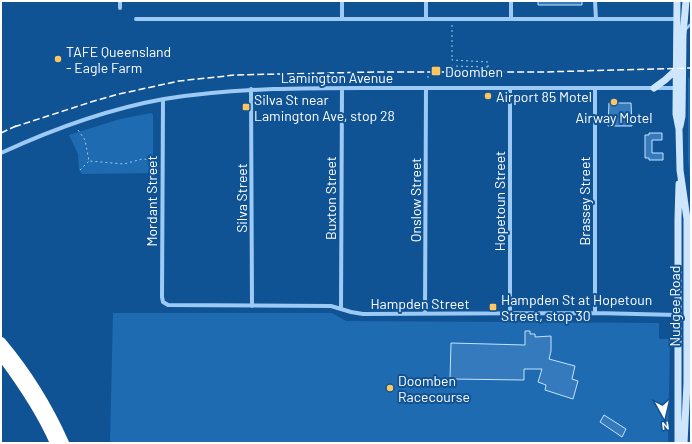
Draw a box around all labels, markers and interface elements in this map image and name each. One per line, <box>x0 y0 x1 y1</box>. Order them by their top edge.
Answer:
place label: TAFE Queensland - Eagle Farm <box>66 43 171 76</box>
marker: TAFE Queensland - Eagle Farm <box>53 54 63 64</box>
place label: Doomben <box>445 63 503 80</box>
marker: Doomben <box>430 65 442 77</box>
street label: Lamington Avenue <box>281 69 393 86</box>
place label: Airport 85 Motel <box>496 88 592 105</box>
place label: Silva St near Lamington Ave, stop 28 <box>254 91 395 124</box>
marker: Airport 85 Motel <box>483 91 493 101</box>
marker: Airway Motel <box>609 97 619 107</box>
marker: Silva St near Lamington Ave, stop 28 <box>241 102 251 112</box>
place label: Airway Motel <box>576 109 652 126</box>
street label: Hopetoun Street <box>491 151 508 251</box>
street label: Mordant Street <box>143 155 160 247</box>
street label: Buxton Street <box>322 156 339 240</box>
street label: Brassey Street <box>576 156 593 246</box>
street label: Onslow Street <box>407 158 424 242</box>
street label: Silva Street <box>233 163 250 233</box>
street label: Nudgee Road <box>666 266 683 346</box>
place label: Hampden St at Hopetoun Street, stop 30 <box>501 291 652 324</box>
street label: Hampden Street <box>370 295 470 312</box>
marker: Hampden St at Hopetoun Street, stop 30 <box>488 302 498 312</box>
place label: Doomben Racecourse <box>398 372 470 405</box>
marker: Doomben Racecourse <box>385 383 395 393</box>
north arrow <box>644 396 684 436</box>
text: N <box>661 419 670 433</box>

